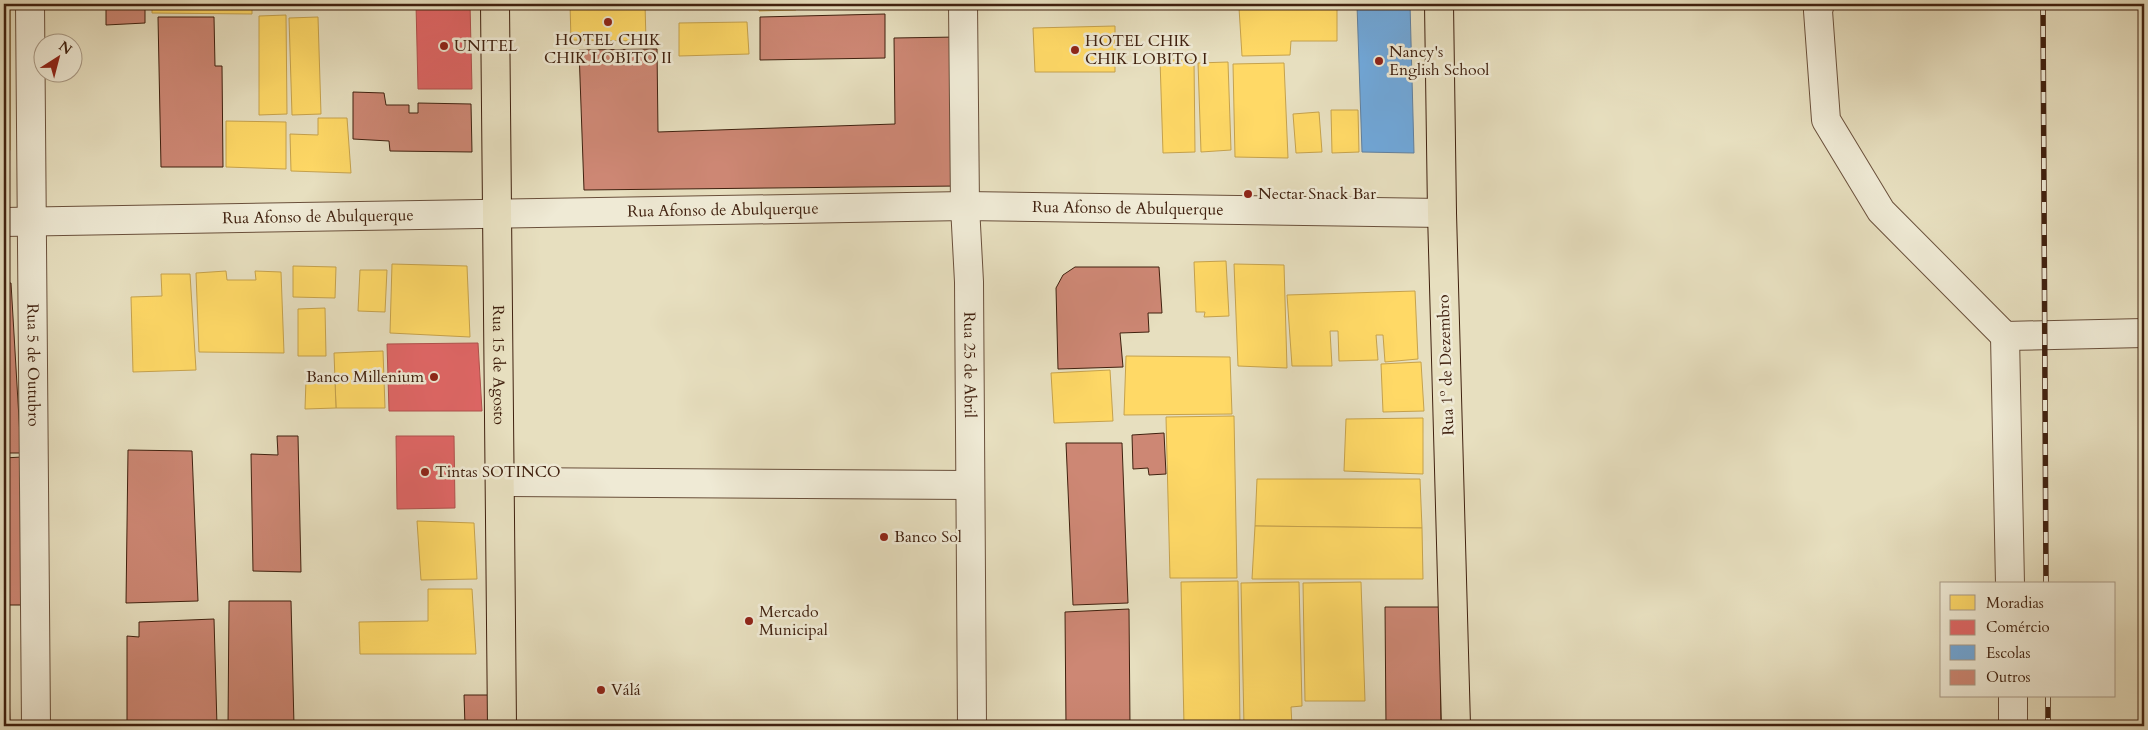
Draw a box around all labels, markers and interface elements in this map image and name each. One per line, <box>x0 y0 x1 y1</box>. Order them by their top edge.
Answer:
marker: HOTEL CHIK CHIK LOBITO II <box>602 16 614 28</box>
place label: HOTEL CHIK CHIK LOBITO II <box>544 29 672 69</box>
place label: HOTEL CHIK CHIK LOBITO I <box>1085 30 1207 70</box>
north arrow <box>32 32 82 82</box>
place label: UNITEL <box>454 35 518 57</box>
text: N <box>55 37 76 59</box>
marker: UNITEL <box>438 40 450 52</box>
place label: Nancy's English School <box>1389 41 1489 81</box>
marker: HOTEL CHIK CHIK LOBITO I <box>1069 44 1081 56</box>
marker: Nancy's English School <box>1373 55 1385 67</box>
place label: Nectar Snack Bar <box>1258 183 1376 205</box>
marker: Nectar Snack Bar <box>1242 188 1254 200</box>
street label: Rua Afonso de Abulquerque <box>1032 196 1224 221</box>
street label: Rua Afonso de Abulquerque <box>627 197 819 223</box>
street label: Rua Afonso de Abulquerque <box>222 204 414 229</box>
street label: Rua 1º de Dezembro <box>1433 294 1459 436</box>
street label: Rua 5 de Outubro <box>21 303 45 427</box>
street label: Rua 15 de Agosto <box>487 305 510 425</box>
street label: Rua 25 de Abril <box>958 312 981 418</box>
place label: Banco Millenium <box>306 366 424 388</box>
marker: Banco Millenium <box>428 371 440 383</box>
place label: Tintas SOTINCO <box>435 461 561 483</box>
marker: Tintas SOTINCO <box>419 466 431 478</box>
place label: Banco Sol <box>894 526 962 548</box>
marker: Banco Sol <box>878 531 890 543</box>
legend <box>1940 582 2116 698</box>
text: Moradias <box>1986 593 2044 613</box>
place label: Mercado Municipal <box>759 601 828 641</box>
marker: Mercado Municipal <box>743 615 755 627</box>
text: Comércio <box>1986 617 2050 637</box>
text: Escolas <box>1986 643 2031 663</box>
text: Outros <box>1986 667 2031 687</box>
place label: Válá <box>611 679 641 701</box>
marker: Válá <box>595 684 607 696</box>

